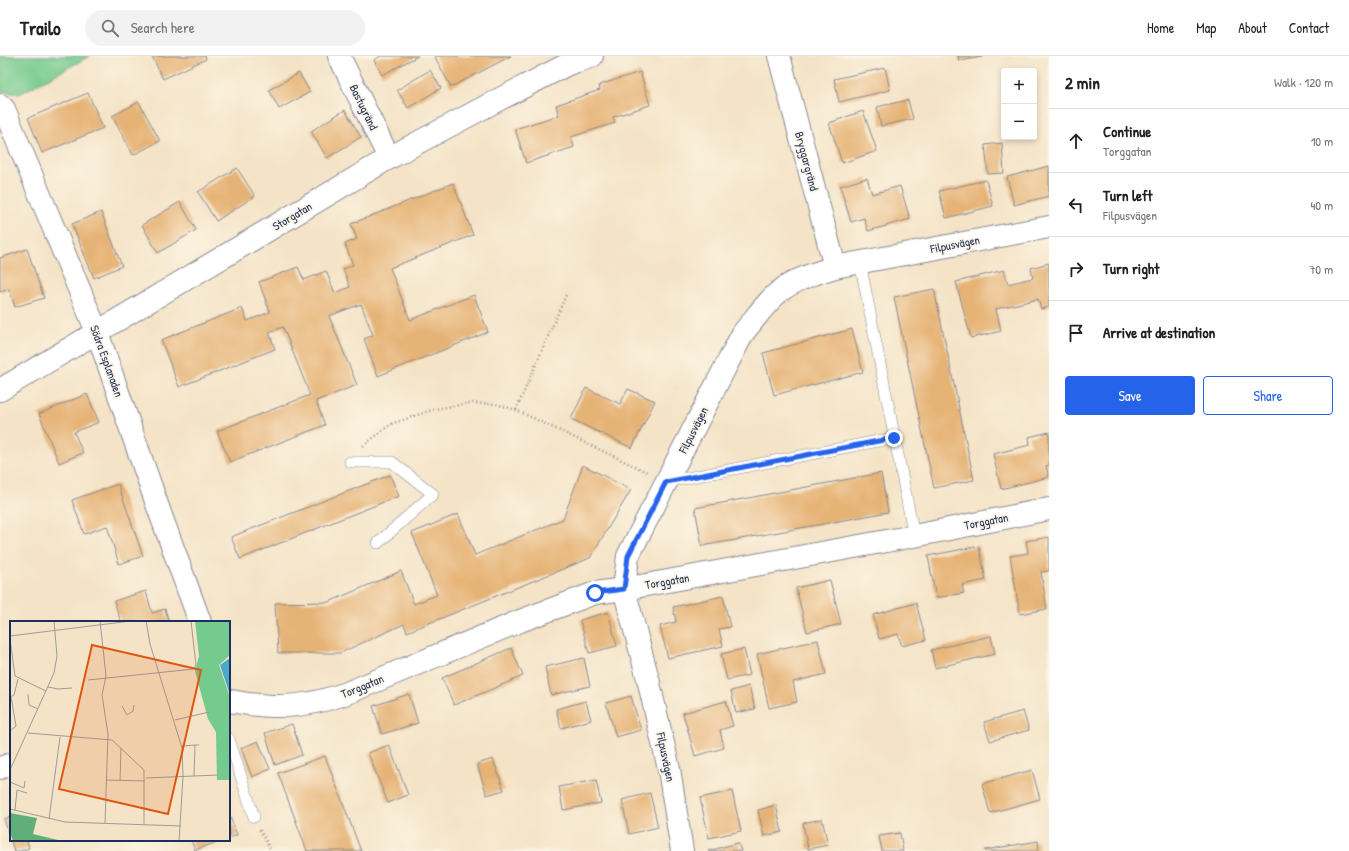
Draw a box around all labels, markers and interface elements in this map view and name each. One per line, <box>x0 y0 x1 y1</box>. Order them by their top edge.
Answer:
search box <box>85 10 365 46</box>
text: Trailo <box>20 15 61 41</box>
icon: search <box>99 17 121 39</box>
text: Search here <box>131 17 195 38</box>
text: Home <box>1147 18 1174 37</box>
text: Map <box>1196 18 1216 37</box>
text: About <box>1238 18 1267 37</box>
text: Contact <box>1289 18 1329 37</box>
map controls <box>1001 68 1037 140</box>
button: + <box>1001 68 1037 104</box>
text: 2 min <box>1065 71 1100 94</box>
text: Walk · 120 m <box>1274 73 1333 91</box>
street label: Bastugränd <box>346 81 383 133</box>
button: − <box>1001 104 1037 140</box>
text: Continue <box>1103 121 1151 142</box>
street label: Bryggargränd <box>791 130 823 193</box>
icon: ahead <box>1065 130 1087 152</box>
text: 10 m <box>1311 132 1333 150</box>
text: Torggatan <box>1103 142 1151 160</box>
text: Turn left <box>1103 185 1153 206</box>
icon: left <box>1065 194 1087 216</box>
text: 40 m <box>1310 196 1333 214</box>
street label: Storgatan <box>269 198 315 234</box>
text: Filpusvägen <box>1103 206 1157 224</box>
street label: Filpusvägen <box>928 231 981 257</box>
icon: right <box>1065 258 1087 280</box>
text: Turn right <box>1103 258 1159 279</box>
text: 70 m <box>1309 260 1333 278</box>
icon: arrive <box>1065 322 1087 344</box>
text: Arrive at destination <box>1103 322 1215 343</box>
street label: Södra Esplanaden <box>86 323 128 399</box>
button: Save <box>1065 376 1195 415</box>
button: Share <box>1203 376 1333 415</box>
street label: Filpusvägen <box>674 404 712 457</box>
route end <box>885 429 903 447</box>
street label: Torggatan <box>962 508 1010 534</box>
street label: Torggatan <box>644 569 690 593</box>
route start <box>586 584 604 602</box>
inset map <box>10 621 230 841</box>
street label: Torggatan <box>338 670 386 702</box>
street label: Filpusvägen <box>652 730 680 783</box>

